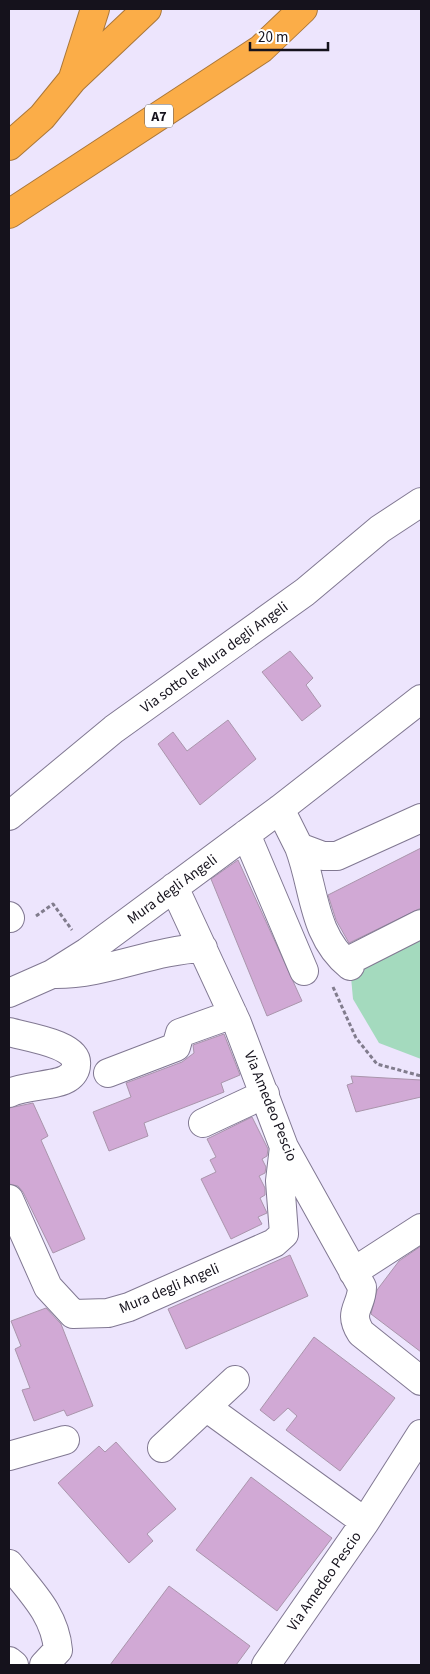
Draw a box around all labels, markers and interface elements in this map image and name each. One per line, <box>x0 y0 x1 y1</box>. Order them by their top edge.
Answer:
scale bar <box>250 20 328 52</box>
text: 20 m <box>258 27 288 48</box>
road number: A7 <box>145 104 173 128</box>
street label: Via sotto le Mura degli Angeli <box>136 597 292 718</box>
street label: Mura degli Angeli <box>123 850 222 929</box>
street label: Via Amedeo Pescio <box>239 1048 302 1165</box>
street label: Mura degli Angeli <box>116 1258 222 1319</box>
street label: Via Amedeo Pescio <box>282 1527 367 1635</box>

